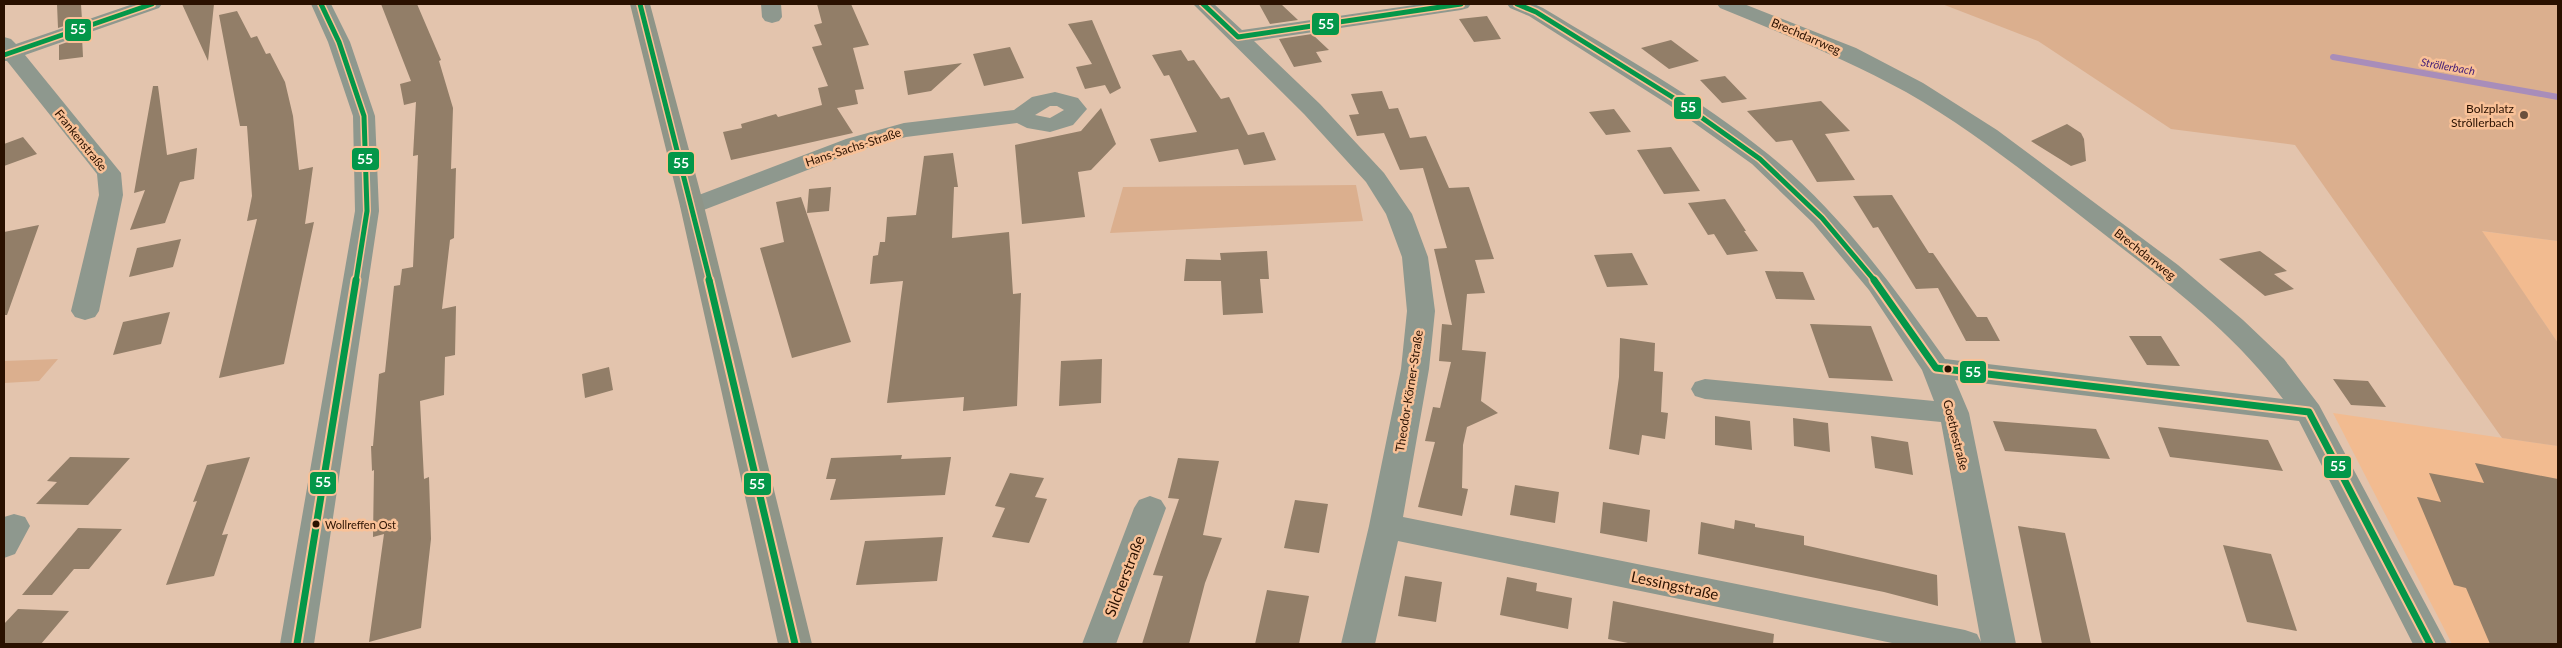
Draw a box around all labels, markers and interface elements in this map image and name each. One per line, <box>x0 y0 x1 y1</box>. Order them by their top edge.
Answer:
line badge: 55 <box>1311 12 1340 36</box>
text: 55 <box>1318 15 1334 32</box>
street label: Brechdarrweg <box>1769 15 1843 57</box>
line badge: 55 <box>64 18 92 42</box>
text: 55 <box>70 20 86 37</box>
water label: Ströllerbach <box>2420 55 2476 77</box>
line badge: 55 <box>1673 96 1702 120</box>
text: 55 <box>1680 98 1696 115</box>
place label: Bolzplatz Ströllerbach <box>2451 101 2515 130</box>
street label: Frankenstraße <box>52 106 110 174</box>
marker: Bolzplatz Ströllerbach <box>2518 109 2530 121</box>
street label: Hans-Sachs-Straße <box>803 124 903 170</box>
line badge: 55 <box>351 147 380 171</box>
text: 55 <box>357 150 373 167</box>
line badge: 55 <box>667 151 695 175</box>
text: 55 <box>673 154 689 171</box>
street label: Brechdarrweg <box>2111 225 2179 283</box>
street label: Theodor-Körner-Straße <box>1392 329 1426 453</box>
line badge: 55 <box>1959 360 1987 384</box>
text: 55 <box>1965 363 1981 380</box>
unlabelled marker <box>1943 364 1953 374</box>
street label: Goethestraße <box>1940 398 1972 472</box>
line badge: 55 <box>2323 455 2352 479</box>
text: 55 <box>2330 457 2346 474</box>
line badge: 55 <box>309 471 337 495</box>
line badge: 55 <box>743 472 772 496</box>
text: 55 <box>315 473 331 490</box>
text: 55 <box>749 475 765 492</box>
place label: Wollreffen Ost <box>325 518 396 531</box>
marker: Wollreffen Ost <box>311 519 321 529</box>
street label: Silcherstraße <box>1100 533 1148 619</box>
street label: Lessingstraße <box>1630 567 1721 603</box>

